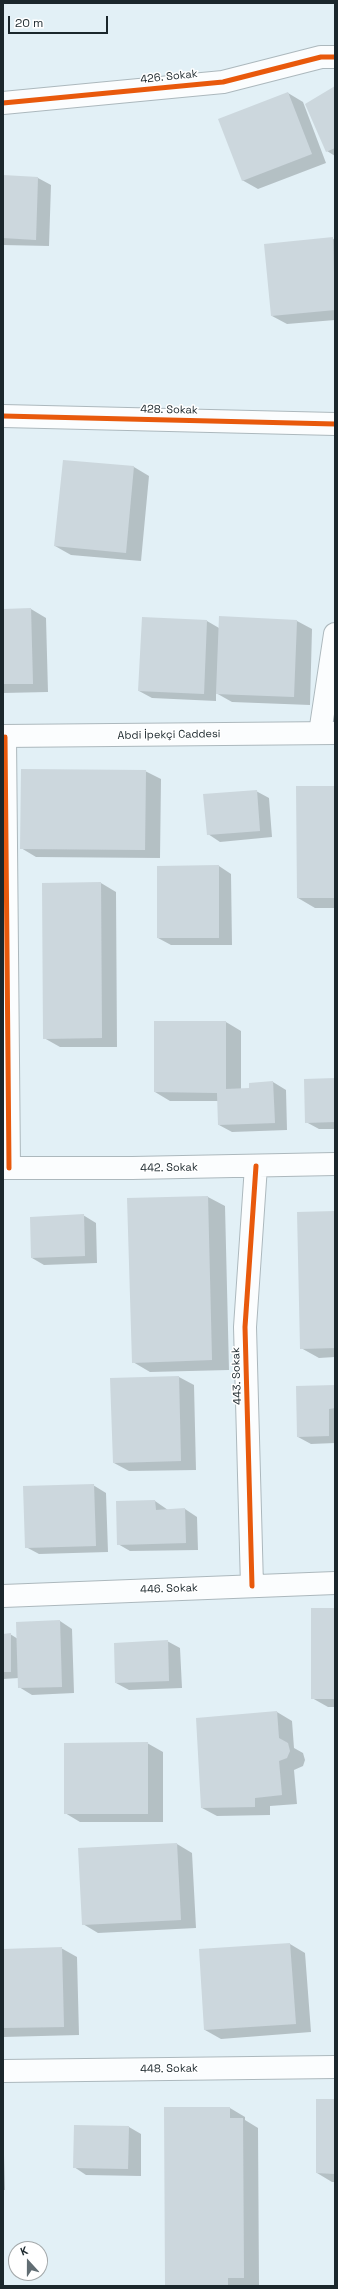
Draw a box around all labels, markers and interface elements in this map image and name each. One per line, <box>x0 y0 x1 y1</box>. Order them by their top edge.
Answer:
scale bar <box>10 8 110 34</box>
text: 20 m <box>15 15 43 31</box>
street label: 426. Sokak <box>140 67 198 87</box>
street label: 428. Sokak <box>140 403 198 417</box>
street label: Abdi İpekçi Caddesi <box>117 728 221 742</box>
street label: 442. Sokak <box>140 1161 198 1175</box>
street label: 443. Sokak <box>229 1347 245 1405</box>
street label: 446. Sokak <box>140 1581 198 1597</box>
street label: 448. Sokak <box>140 2062 198 2076</box>
north arrow <box>8 2241 48 2281</box>
text: K <box>18 2243 30 2259</box>

